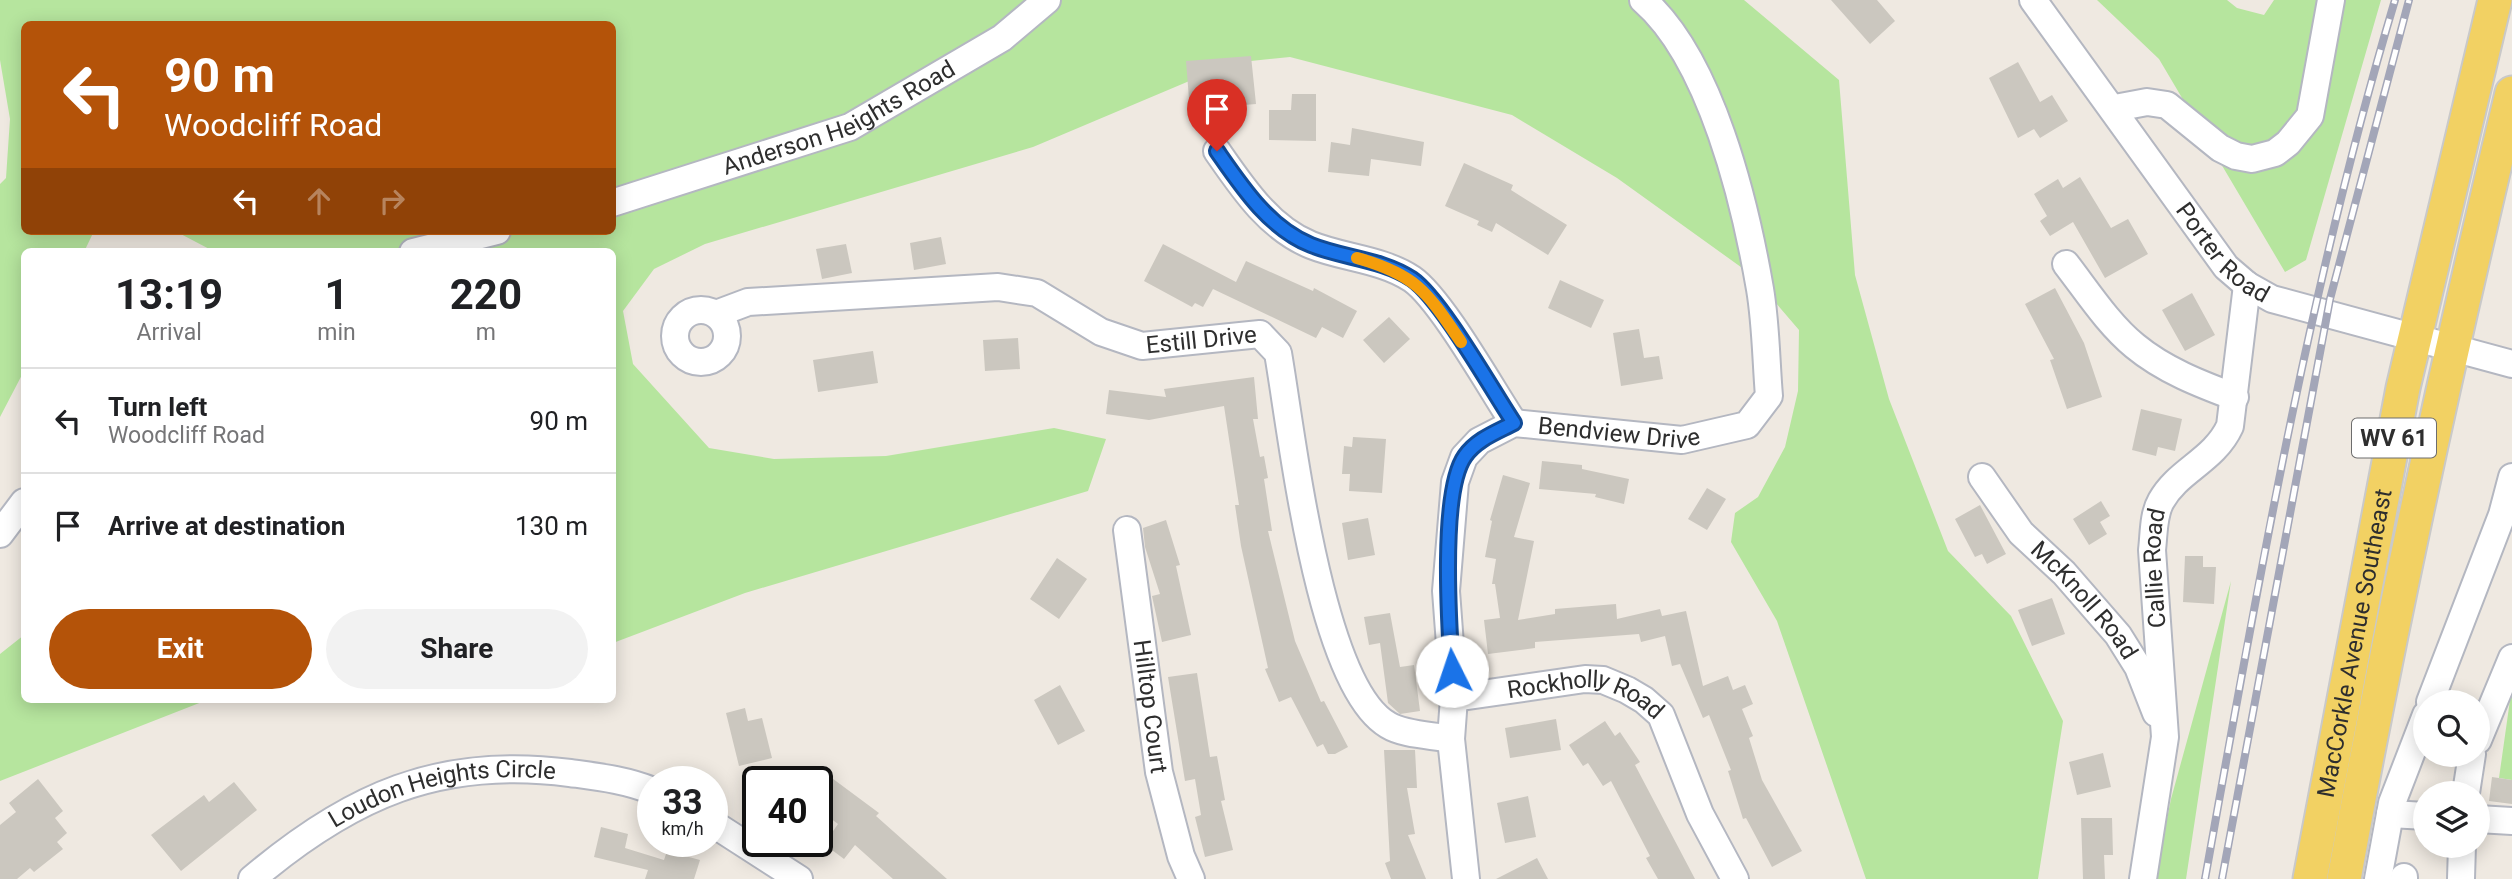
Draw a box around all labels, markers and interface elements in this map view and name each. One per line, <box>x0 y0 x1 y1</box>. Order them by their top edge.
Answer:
text: 90 m <box>164 47 275 104</box>
icon: left <box>49 49 140 140</box>
street label: Anderson Heights Road <box>719 55 960 181</box>
pin <box>1187 79 1247 151</box>
icon: arrive <box>1198 90 1236 128</box>
text: Woodcliff Road <box>164 106 382 144</box>
icon: left <box>227 182 265 220</box>
icon: ahead <box>300 182 338 220</box>
icon: right <box>373 182 411 220</box>
street label: Porter Road <box>2170 197 2274 309</box>
text: 13:19 <box>115 270 223 319</box>
text: 1 <box>324 270 349 319</box>
text: 220 <box>450 270 522 319</box>
text: Arrival <box>136 319 202 346</box>
text: min <box>317 319 356 346</box>
text: m <box>476 319 496 346</box>
street label: Estill Drive <box>1145 320 1258 360</box>
text: Turn left <box>108 392 207 422</box>
icon: left <box>49 402 87 440</box>
text: 90 m <box>530 406 588 436</box>
street label: Bendview Drive <box>1537 412 1703 455</box>
road number: WV 61 <box>2352 418 2436 458</box>
text: Woodcliff Road <box>108 422 265 449</box>
street label: MacCorkle Avenue Southeast <box>2312 486 2398 800</box>
street label: Callie Road <box>2138 505 2171 629</box>
icon: arrive <box>49 507 87 545</box>
text: Arrive at destination <box>108 511 345 541</box>
text: 130 m <box>515 511 588 541</box>
street label: McKnoll Road <box>2025 536 2144 664</box>
button: Exit <box>49 609 312 689</box>
button: Share <box>326 609 588 689</box>
position arrow <box>1415 634 1489 708</box>
street label: Hilltop Court <box>1128 638 1173 775</box>
street label: Rockholly Road <box>1505 665 1670 725</box>
map controls <box>2413 690 2490 858</box>
button: search <box>2413 690 2490 767</box>
street label: Loudon Heights Circle <box>323 755 557 834</box>
speed limit sign: 40 <box>742 766 833 857</box>
button: layers <box>2413 781 2490 858</box>
text: 33 <box>662 782 703 823</box>
text: km/h <box>661 818 704 839</box>

